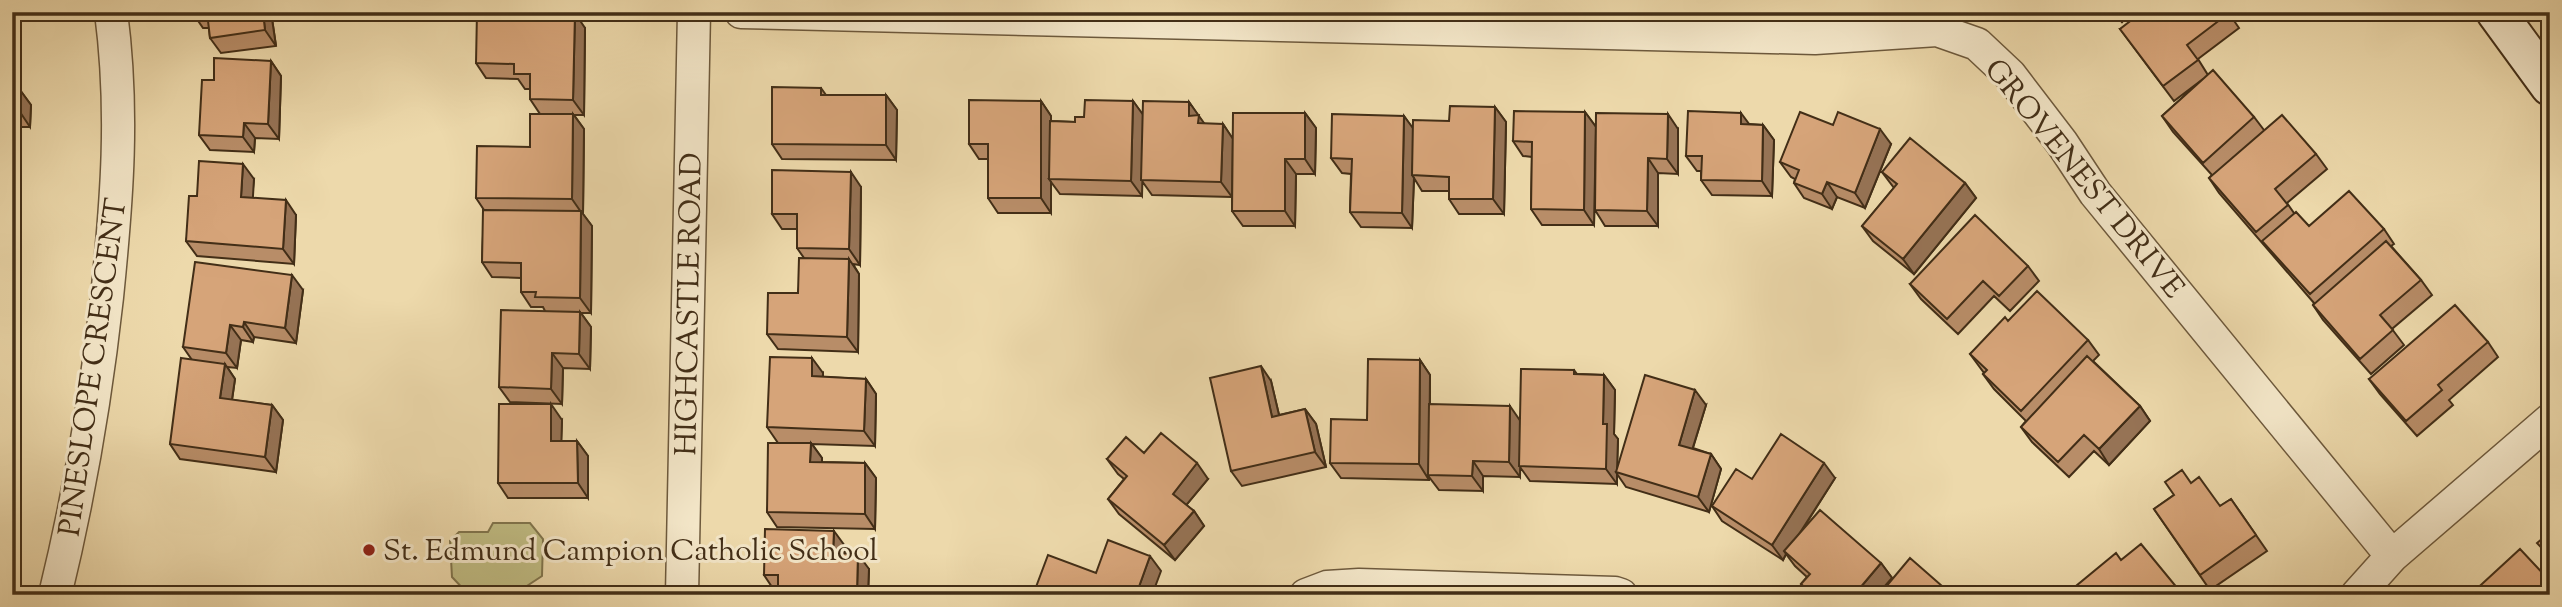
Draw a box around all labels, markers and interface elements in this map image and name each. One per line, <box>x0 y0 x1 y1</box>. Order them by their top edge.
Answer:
street label: GROVENEST DRIVE <box>1973 51 2193 309</box>
street label: HIGHCASTLE ROAD <box>666 152 715 456</box>
street label: PINESLOPE CRESCENT <box>49 196 139 539</box>
place label: St. Edmund Campion Catholic School <box>383 531 878 574</box>
marker: St. Edmund Campion Catholic School <box>361 542 377 558</box>

